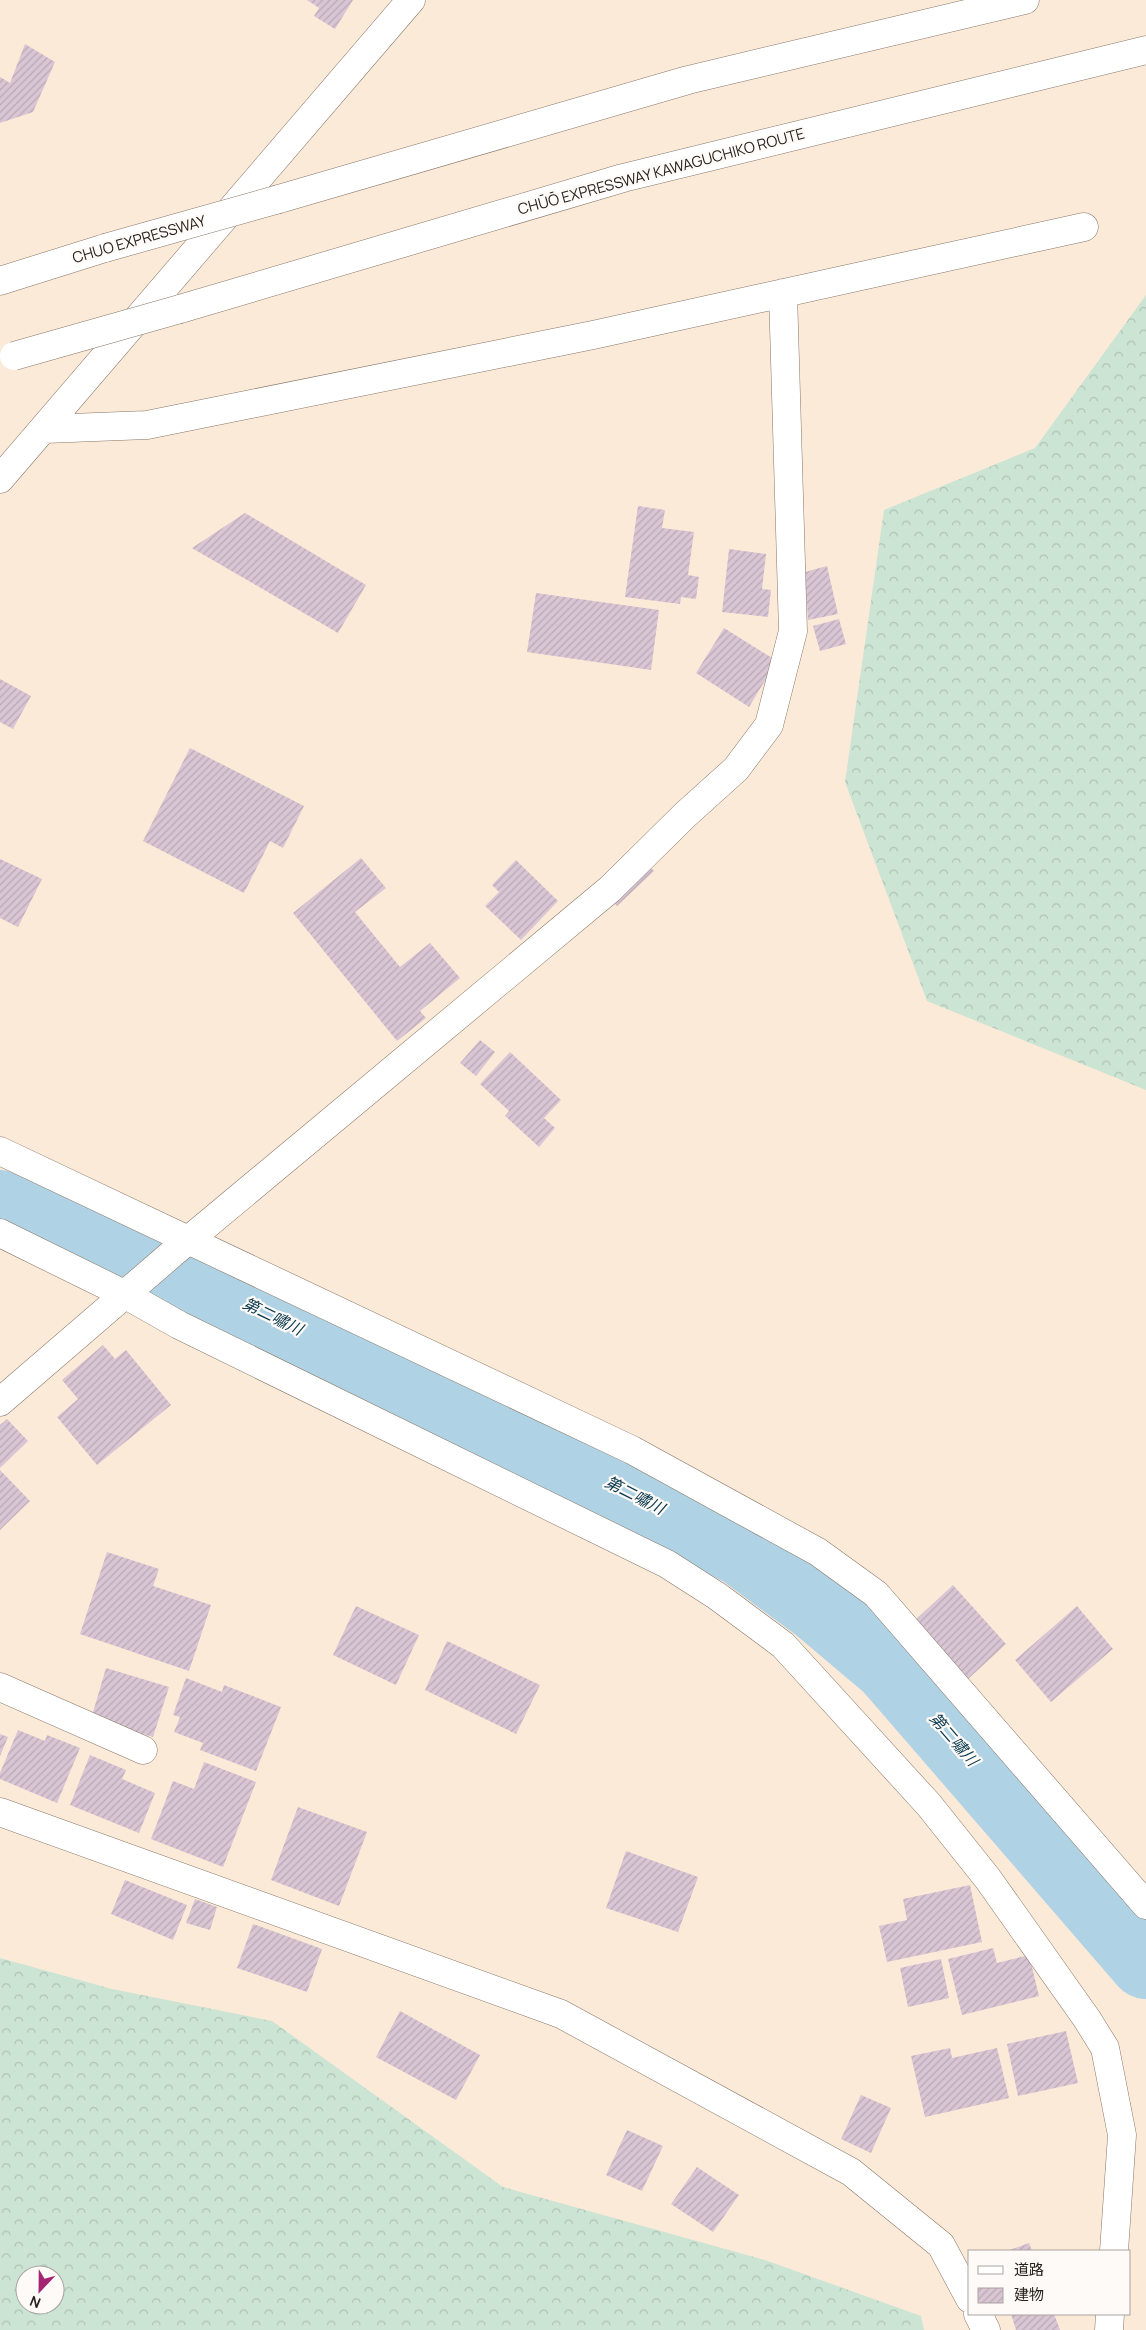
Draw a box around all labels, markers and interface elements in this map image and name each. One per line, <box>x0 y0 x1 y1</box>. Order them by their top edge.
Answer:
street label: CHŪŌ EXPRESSWAY KAWAGUCHIKO ROUTE <box>515 123 807 219</box>
street label: CHUO EXPRESSWAY <box>70 210 209 268</box>
water label: 第二嘯川 <box>239 1292 308 1341</box>
water label: 第二嘯川 <box>601 1471 670 1520</box>
water label: 第二嘯川 <box>925 1708 985 1772</box>
legend <box>968 2250 1131 2315</box>
text: 道路 <box>1014 2259 1044 2280</box>
north arrow <box>15 2265 65 2315</box>
text: 建物 <box>1014 2284 1044 2305</box>
text: N <box>27 2292 43 2313</box>

